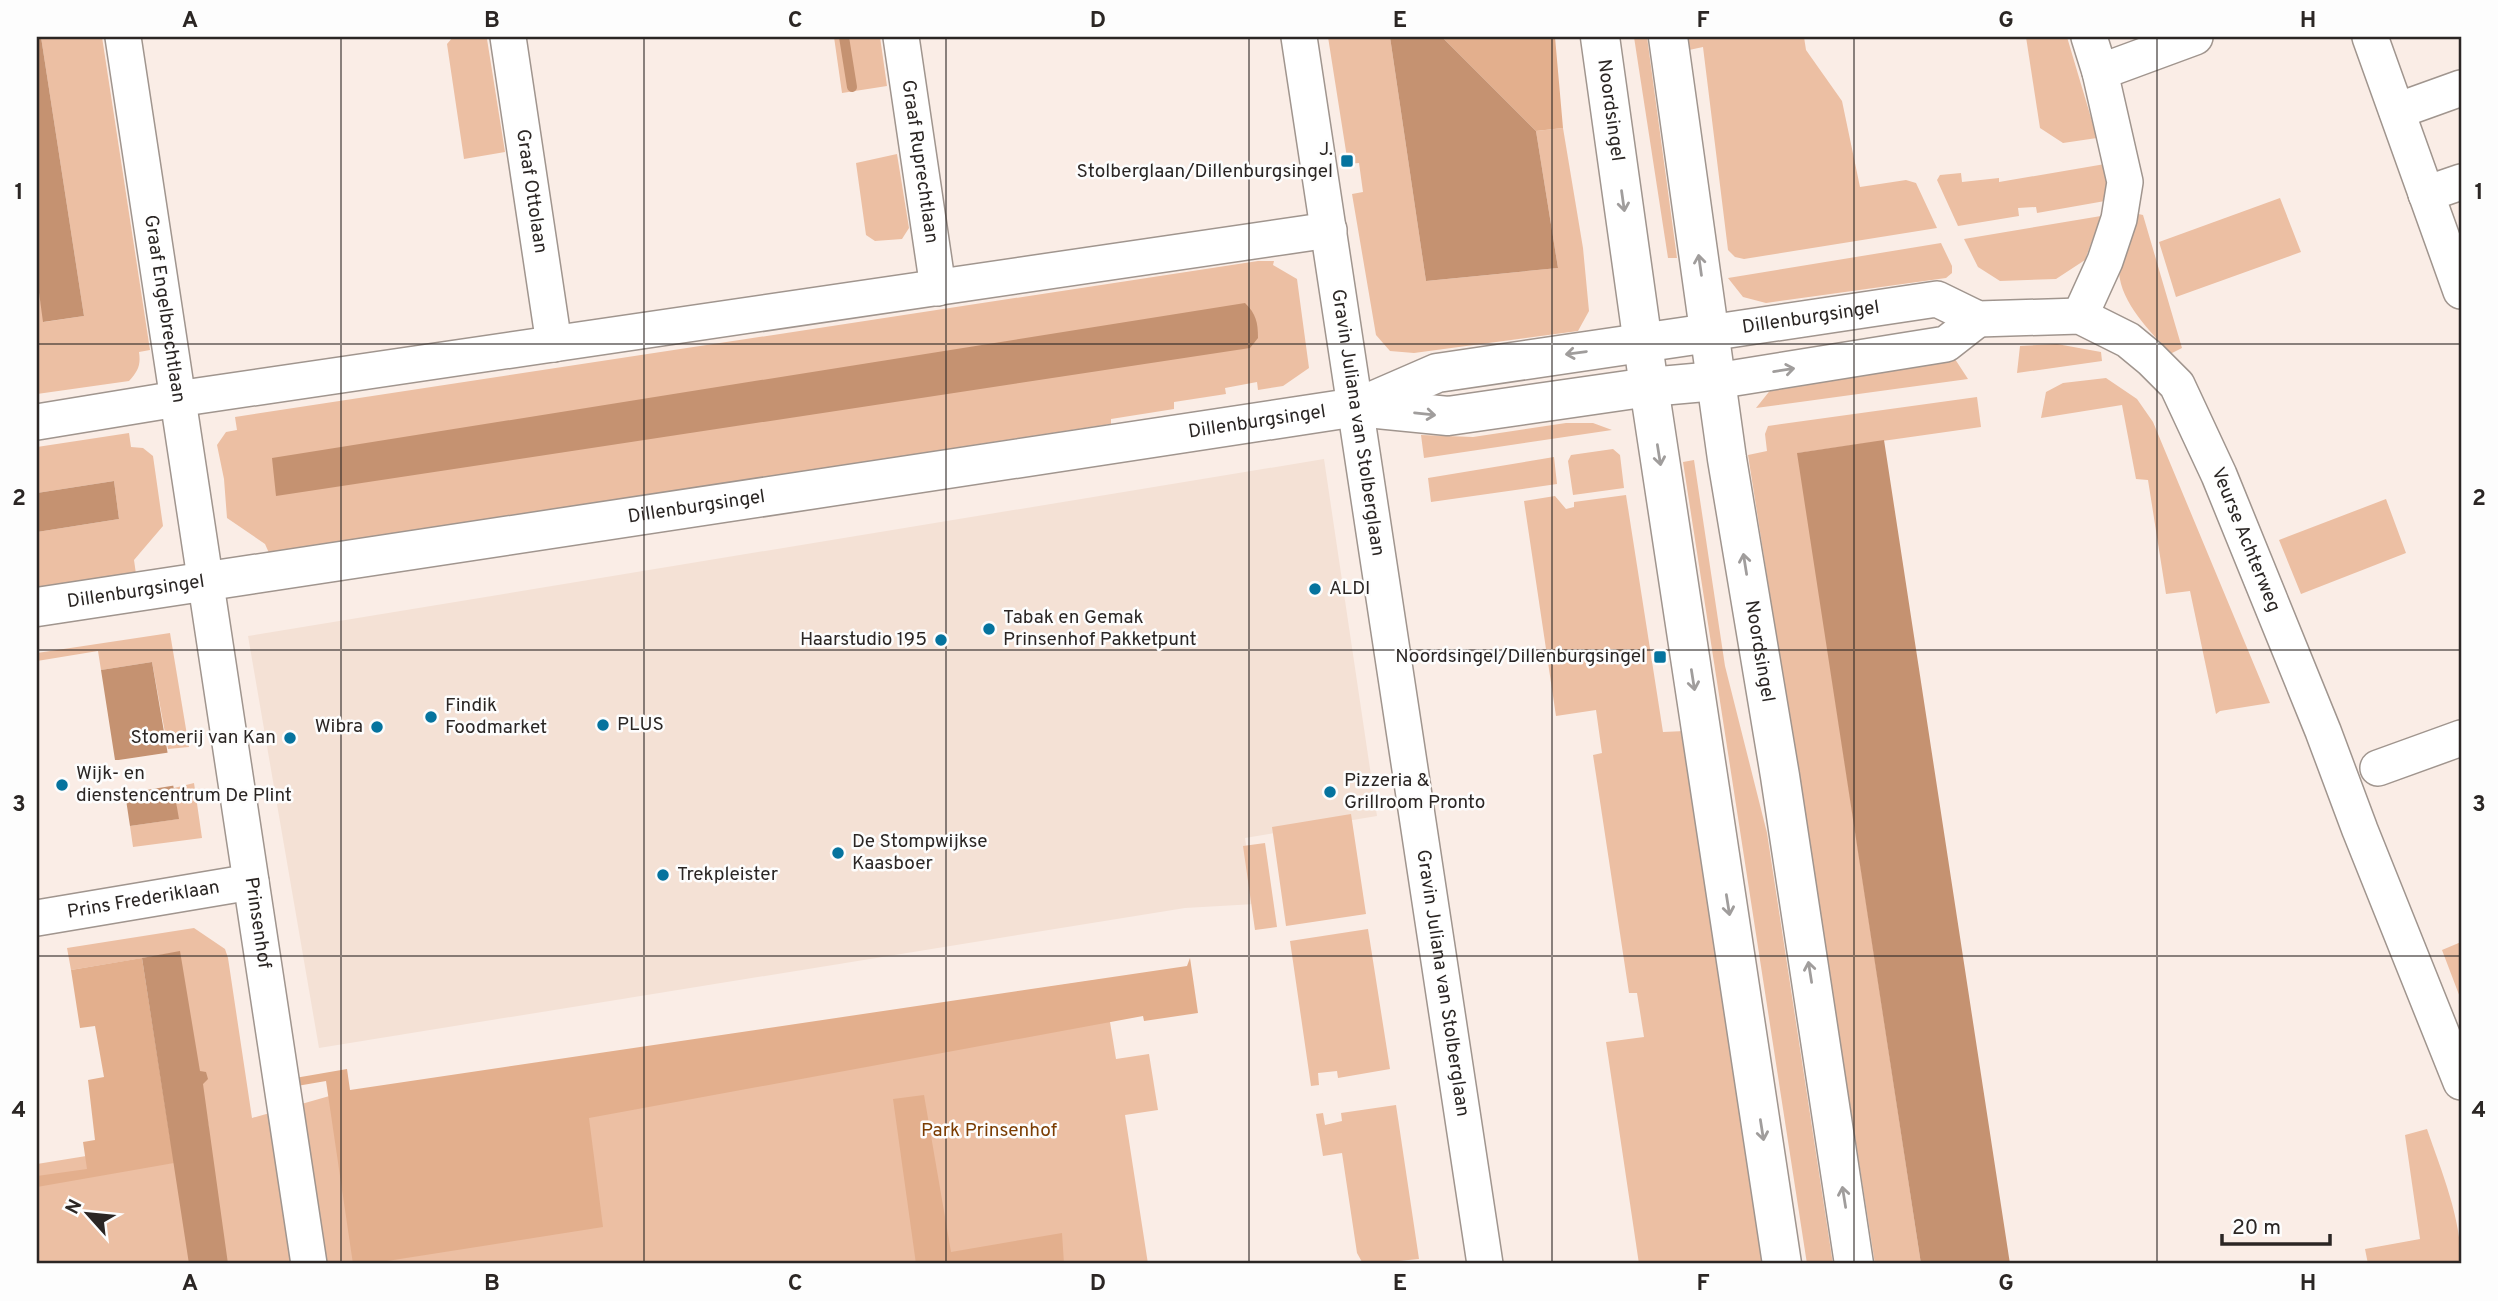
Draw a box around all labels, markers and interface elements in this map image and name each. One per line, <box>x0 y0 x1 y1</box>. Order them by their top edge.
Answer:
text: A <box>182 7 198 36</box>
text: B <box>484 7 500 36</box>
text: C <box>788 7 802 36</box>
text: D <box>1090 7 1106 36</box>
text: E <box>1393 7 1407 36</box>
text: F <box>1696 7 1710 36</box>
text: G <box>1998 7 2014 36</box>
text: H <box>2300 7 2316 36</box>
street label: Noordsingel <box>1591 58 1629 163</box>
street label: Graaf Ruprechtlaan <box>895 78 943 245</box>
street label: Graaf Ottolaan <box>510 127 552 255</box>
place label: J. Stolberglaan/Dillenburgsingel <box>1077 138 1333 184</box>
marker: J. Stolberglaan/Dillenburgsingel <box>1339 153 1355 169</box>
text: 1 <box>14 179 24 208</box>
text: 1 <box>2474 179 2484 208</box>
one-way arrow <box>1617 190 1630 212</box>
street label: Graaf Engelbrechtlaan <box>138 213 190 405</box>
one-way arrow <box>1693 254 1706 277</box>
street label: Gravin Juliana van Stolberglaan <box>1325 287 1390 558</box>
street label: Dillenburgsingel <box>1741 296 1881 340</box>
one-way arrow <box>1565 347 1588 360</box>
one-way arrow <box>1772 363 1794 376</box>
street label: Dillenburgsingel <box>1187 400 1327 444</box>
one-way arrow <box>1413 408 1436 421</box>
one-way arrow <box>1653 443 1666 466</box>
street label: Veurse Achterweg <box>2205 464 2285 616</box>
text: 2 <box>12 485 26 514</box>
street label: Dillenburgsingel <box>626 485 767 529</box>
text: 2 <box>2472 485 2486 514</box>
one-way arrow <box>1738 553 1751 576</box>
street label: Dillenburgsingel <box>66 570 206 614</box>
place label: ALDI <box>1329 577 1370 601</box>
marker: ALDI <box>1307 581 1323 597</box>
street label: Noordsingel <box>1739 598 1779 704</box>
place label: Tabak en Gemak Prinsenhof Pakketpunt <box>1003 606 1197 652</box>
marker: Tabak en Gemak Prinsenhof Pakketpunt <box>981 621 997 637</box>
place label: Haarstudio 195 <box>800 628 927 652</box>
marker: Haarstudio 195 <box>933 632 949 648</box>
place label: Noordsingel/Dillenburgsingel <box>1395 645 1646 669</box>
marker: Noordsingel/Dillenburgsingel <box>1652 649 1668 665</box>
one-way arrow <box>1687 668 1700 691</box>
place label: Findik Foodmarket <box>445 694 547 740</box>
marker: Findik Foodmarket <box>423 709 439 725</box>
place label: PLUS <box>617 713 664 737</box>
place label: Wibra <box>315 715 363 739</box>
marker: PLUS <box>595 717 611 733</box>
marker: Wibra <box>369 719 385 735</box>
place label: Stomerij van Kan <box>131 726 276 750</box>
marker: Stomerij van Kan <box>282 730 298 746</box>
place label: Wijk- en dienstencentrum De Plint <box>76 762 292 808</box>
place label: Pizzeria & Grillroom Pronto <box>1344 769 1485 815</box>
marker: Wijk- en dienstencentrum De Plint <box>54 777 70 793</box>
marker: Pizzeria & Grillroom Pronto <box>1322 784 1338 800</box>
text: 3 <box>12 791 26 820</box>
text: 3 <box>2472 791 2486 820</box>
place label: De Stompwijkse Kaasboer <box>852 830 988 876</box>
marker: De Stompwijkse Kaasboer <box>830 845 846 861</box>
street label: Gravin Juliana van Stolberglaan <box>1410 848 1475 1118</box>
place label: Trekpleister <box>677 863 779 887</box>
marker: Trekpleister <box>655 867 671 883</box>
street label: Prins Frederiklaan <box>65 875 222 925</box>
street label: Prinsenhof <box>238 875 276 971</box>
one-way arrow <box>1721 893 1734 916</box>
one-way arrow <box>1803 961 1816 984</box>
text: 4 <box>12 1097 26 1126</box>
text: 4 <box>2472 1097 2486 1126</box>
one-way arrow <box>1755 1118 1768 1140</box>
park label: Park Prinsenhof <box>921 1119 1058 1143</box>
north arrow <box>52 1178 122 1248</box>
one-way arrow <box>1837 1186 1850 1209</box>
text: N <box>61 1196 88 1219</box>
scale bar <box>2222 1203 2330 1247</box>
text: 20 m <box>2232 1215 2281 1242</box>
text: A <box>182 1270 198 1299</box>
text: B <box>484 1270 500 1299</box>
text: C <box>788 1270 802 1299</box>
text: D <box>1090 1270 1106 1299</box>
text: E <box>1393 1270 1407 1299</box>
text: F <box>1696 1270 1710 1299</box>
text: G <box>1998 1270 2014 1299</box>
text: H <box>2300 1270 2316 1299</box>

